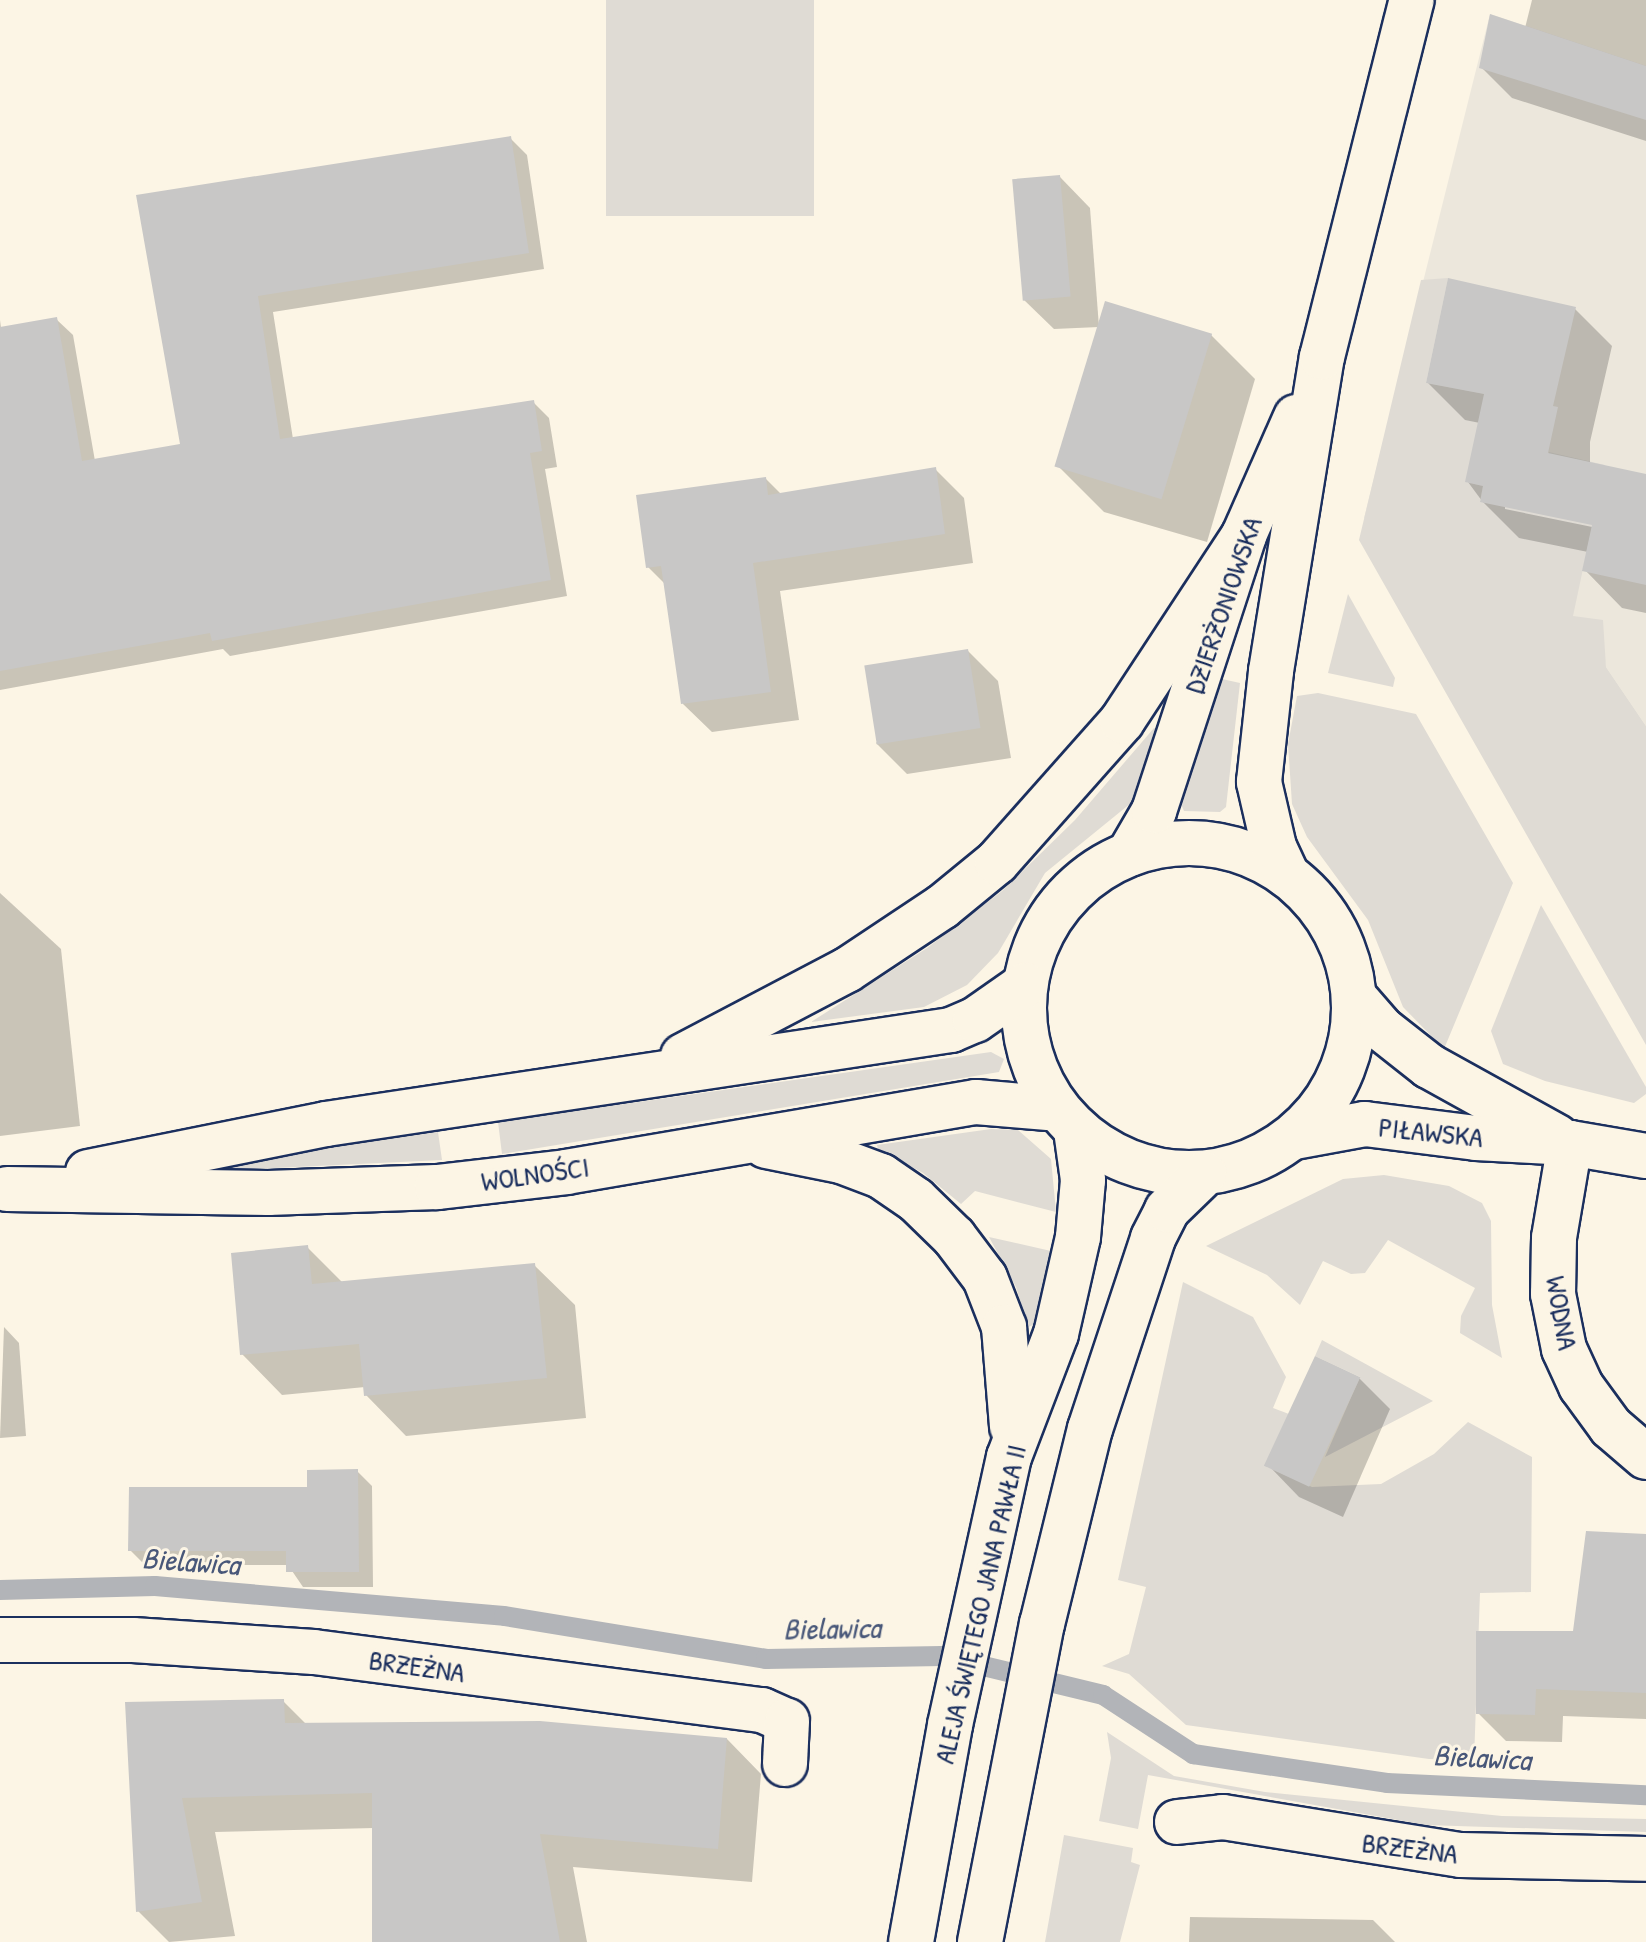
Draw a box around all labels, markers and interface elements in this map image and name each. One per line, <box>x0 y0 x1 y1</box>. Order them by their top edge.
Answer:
street label: DZIERŻONIOWSKA <box>1177 512 1269 698</box>
street label: PIŁAWSKA <box>1377 1110 1485 1154</box>
street label: WOLNOŚCI <box>479 1150 591 1198</box>
street label: WODNA <box>1539 1273 1585 1353</box>
street label: ALEJA ŚWIĘTEGO JANA PAWŁA II <box>927 1441 1033 1767</box>
water label: Bielawica <box>141 1540 241 1582</box>
water label: Bielawica <box>783 1609 881 1647</box>
street label: BRZEŻNA <box>367 1643 467 1689</box>
water label: Bielawica <box>1432 1736 1532 1778</box>
street label: BRZEŻNA <box>1360 1825 1460 1871</box>

